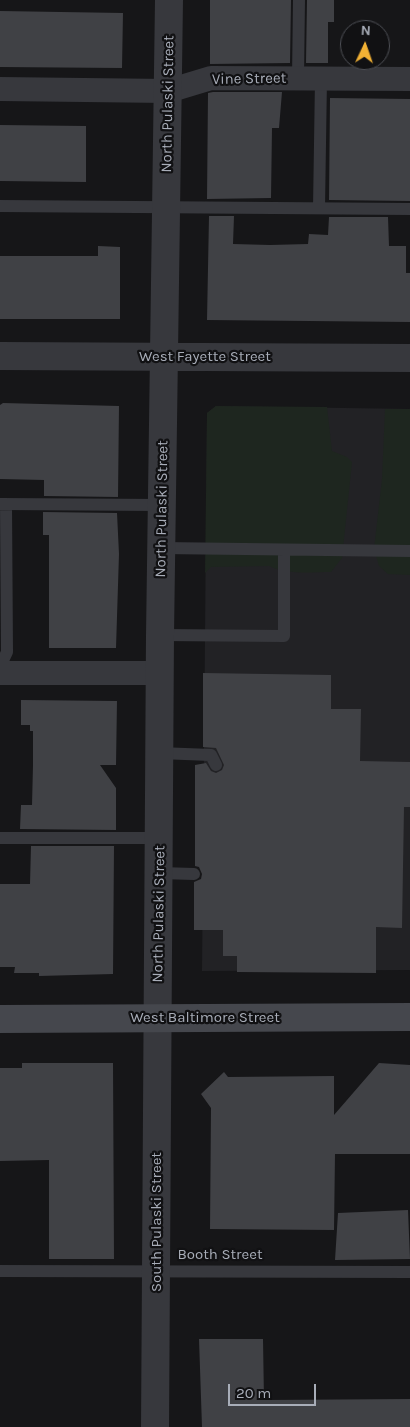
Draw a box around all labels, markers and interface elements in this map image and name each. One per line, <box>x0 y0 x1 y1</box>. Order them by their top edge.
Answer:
north arrow <box>340 20 390 70</box>
text: N <box>360 22 371 39</box>
street label: North Pulaski Street <box>158 35 178 173</box>
street label: Vine Street <box>212 69 286 89</box>
street label: West Fayette Street <box>139 348 271 366</box>
street label: North Pulaski Street <box>152 440 172 578</box>
street label: North Pulaski Street <box>149 845 169 983</box>
street label: West Baltimore Street <box>130 1009 280 1027</box>
street label: South Pulaski Street <box>148 1152 166 1292</box>
street label: Booth Street <box>177 1246 263 1264</box>
scale bar <box>230 1374 318 1406</box>
text: 20 m <box>236 1384 271 1402</box>

